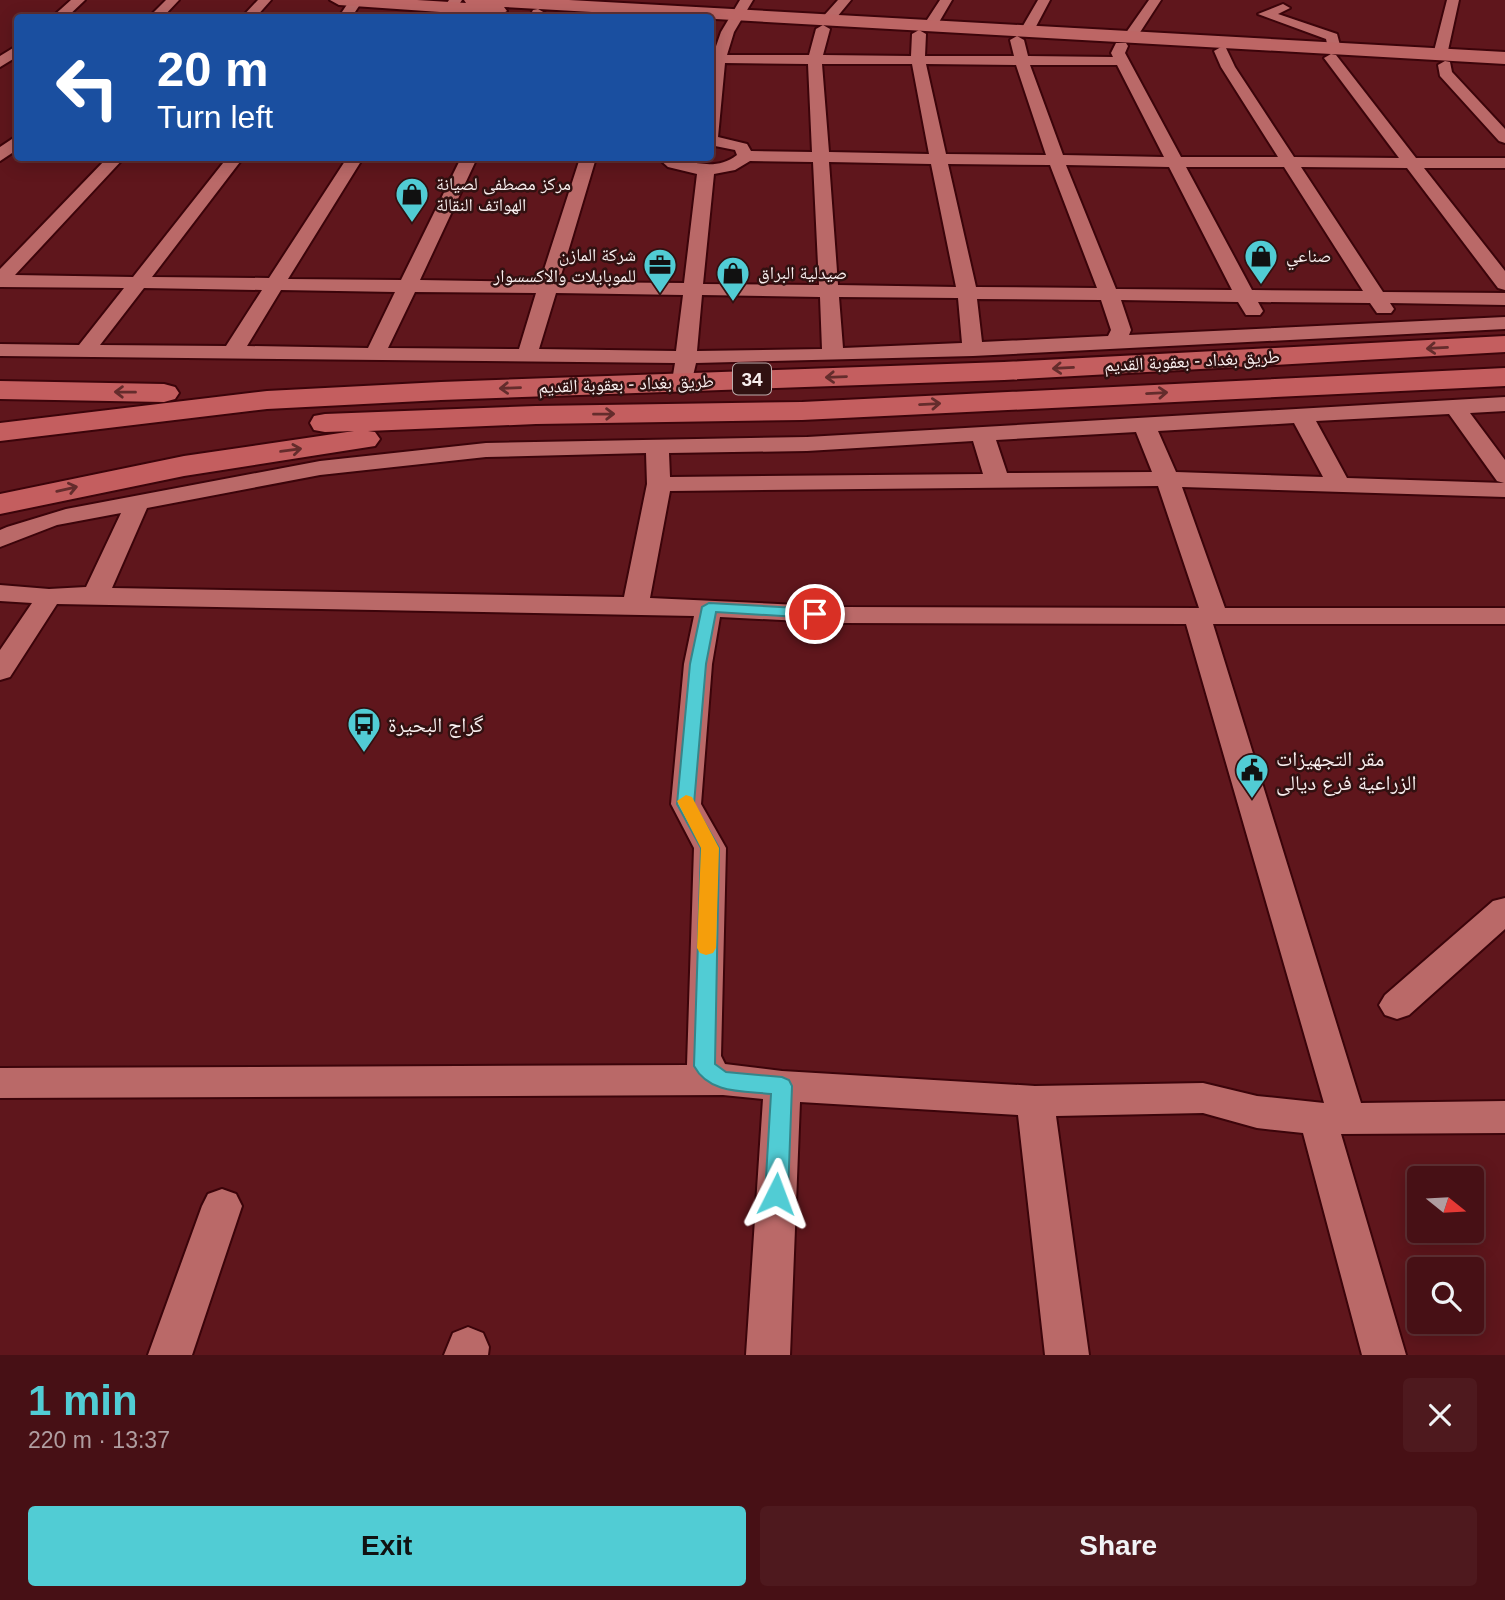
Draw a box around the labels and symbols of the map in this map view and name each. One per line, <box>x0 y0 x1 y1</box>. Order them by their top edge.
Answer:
place label: مركز مصطفى لصيانة الهواتف النقالة <box>436 174 571 215</box>
shop icon: مركز مصطفى لصيانة الهواتف النقالة <box>393 175 431 224</box>
shop icon: صناعي <box>1242 237 1280 286</box>
place label: شركة المازن للموبايلات والاكسسوار <box>492 245 636 287</box>
office icon: شركة المازن للموبايلات والاكسسوار <box>641 246 679 295</box>
place label: صناعي <box>1286 246 1331 271</box>
shop icon: صيدلية البراق <box>714 254 752 303</box>
place label: صيدلية البراق <box>758 263 847 284</box>
one-way arrow <box>1426 341 1449 354</box>
street label: طريق بغداد - بعقوبة القديم <box>1104 346 1280 378</box>
one-way arrow <box>1052 362 1075 375</box>
road number: 34 <box>733 364 771 394</box>
one-way arrow <box>824 370 847 383</box>
street label: طريق بغداد - بعقوبة القديم <box>538 371 714 399</box>
one-way arrow <box>499 381 522 394</box>
one-way arrow <box>114 386 137 399</box>
one-way arrow <box>1145 386 1168 399</box>
one-way arrow <box>918 398 941 411</box>
one-way arrow <box>593 407 616 421</box>
one-way arrow <box>279 443 301 456</box>
one-way arrow <box>55 482 78 496</box>
pin <box>785 584 845 644</box>
bus stop icon: گراج البحيرة <box>345 705 383 754</box>
place label: گراج البحيرة <box>388 713 484 738</box>
place label: مقر التجهيزات الزراعية فرع ديالى <box>1276 747 1416 796</box>
public building icon: مقر التجهيزات الزراعية فرع ديالى <box>1233 751 1271 800</box>
position arrow <box>739 1157 813 1231</box>
north arrow <box>1407 1166 1484 1242</box>

